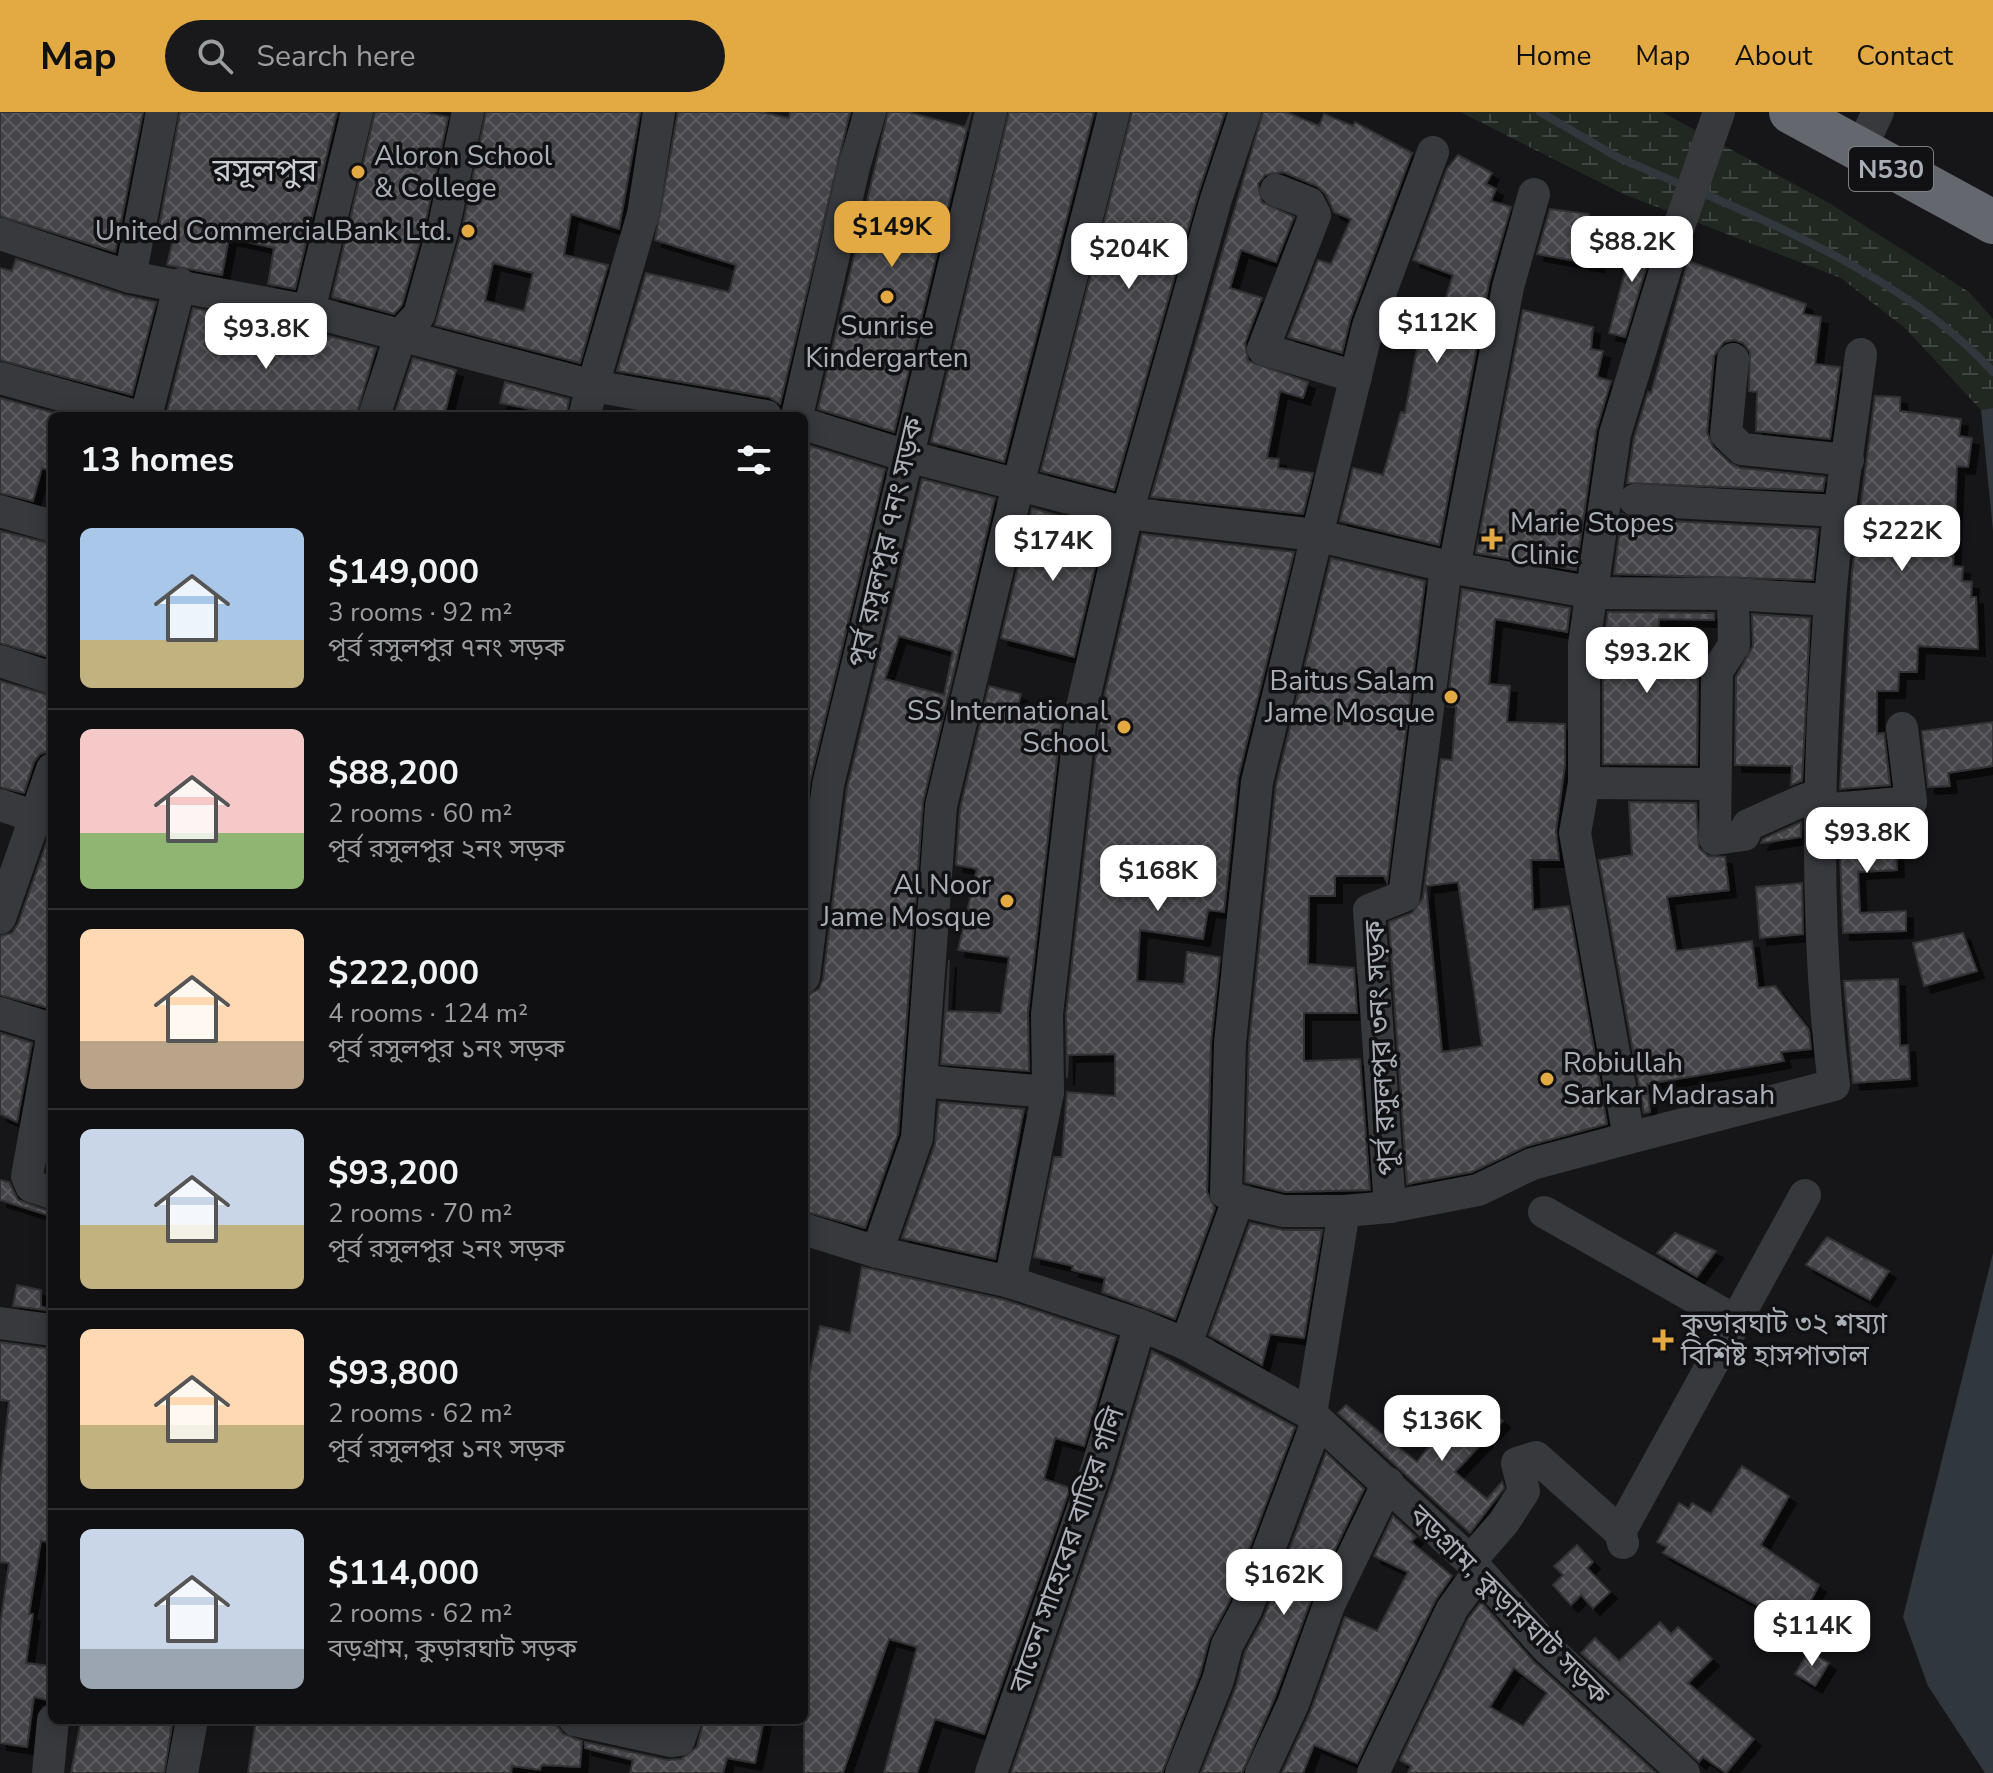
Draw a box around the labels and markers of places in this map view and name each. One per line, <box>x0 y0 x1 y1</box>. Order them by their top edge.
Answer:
place label: Aloron School & College <box>374 137 553 207</box>
marker: Aloron School & College <box>349 163 367 181</box>
pin: $149K <box>836 201 948 269</box>
place label: United CommercialBank Ltd. <box>95 212 452 250</box>
pin: $88.2K <box>1567 216 1697 284</box>
marker: United CommercialBank Ltd. <box>459 222 477 240</box>
pin: $204K <box>1073 223 1185 291</box>
marker: Sunrise Kindergarten <box>878 288 896 306</box>
pin: $112K <box>1381 297 1493 365</box>
pin: $93.8K <box>201 303 331 371</box>
place label: Sunrise Kindergarten <box>805 307 969 377</box>
place label: Marie Stopes Clinic <box>1510 504 1674 574</box>
pin: $222K <box>1846 505 1958 573</box>
pin: $174K <box>997 515 1109 583</box>
marker: Marie Stopes Clinic <box>1481 528 1503 550</box>
pin: $93.2K <box>1582 627 1712 695</box>
place label: Baitus Salam Jame Mosque <box>1264 662 1435 732</box>
marker: Baitus Salam Jame Mosque <box>1442 688 1460 706</box>
place label: SS International School <box>907 692 1109 762</box>
marker: SS International School <box>1115 718 1133 736</box>
pin: $93.8K <box>1802 807 1932 875</box>
pin: $168K <box>1102 845 1214 913</box>
place label: Al Noor Jame Mosque <box>820 866 991 936</box>
marker: Al Noor Jame Mosque <box>998 892 1016 910</box>
place label: Robiullah Sarkar Madrasah <box>1563 1044 1775 1114</box>
marker: Robiullah Sarkar Madrasah <box>1538 1070 1556 1088</box>
place label: কুড়ারঘাট ৩২ শয্যা বিশিষ্ট হাসপাতাল <box>1680 1305 1888 1375</box>
marker: কুড়ারঘাট ৩২ শয্যা বিশিষ্ট হাসপাতাল <box>1652 1329 1674 1351</box>
pin: $136K <box>1386 1395 1498 1463</box>
pin: $162K <box>1228 1549 1340 1617</box>
pin: $114K <box>1756 1600 1868 1668</box>

